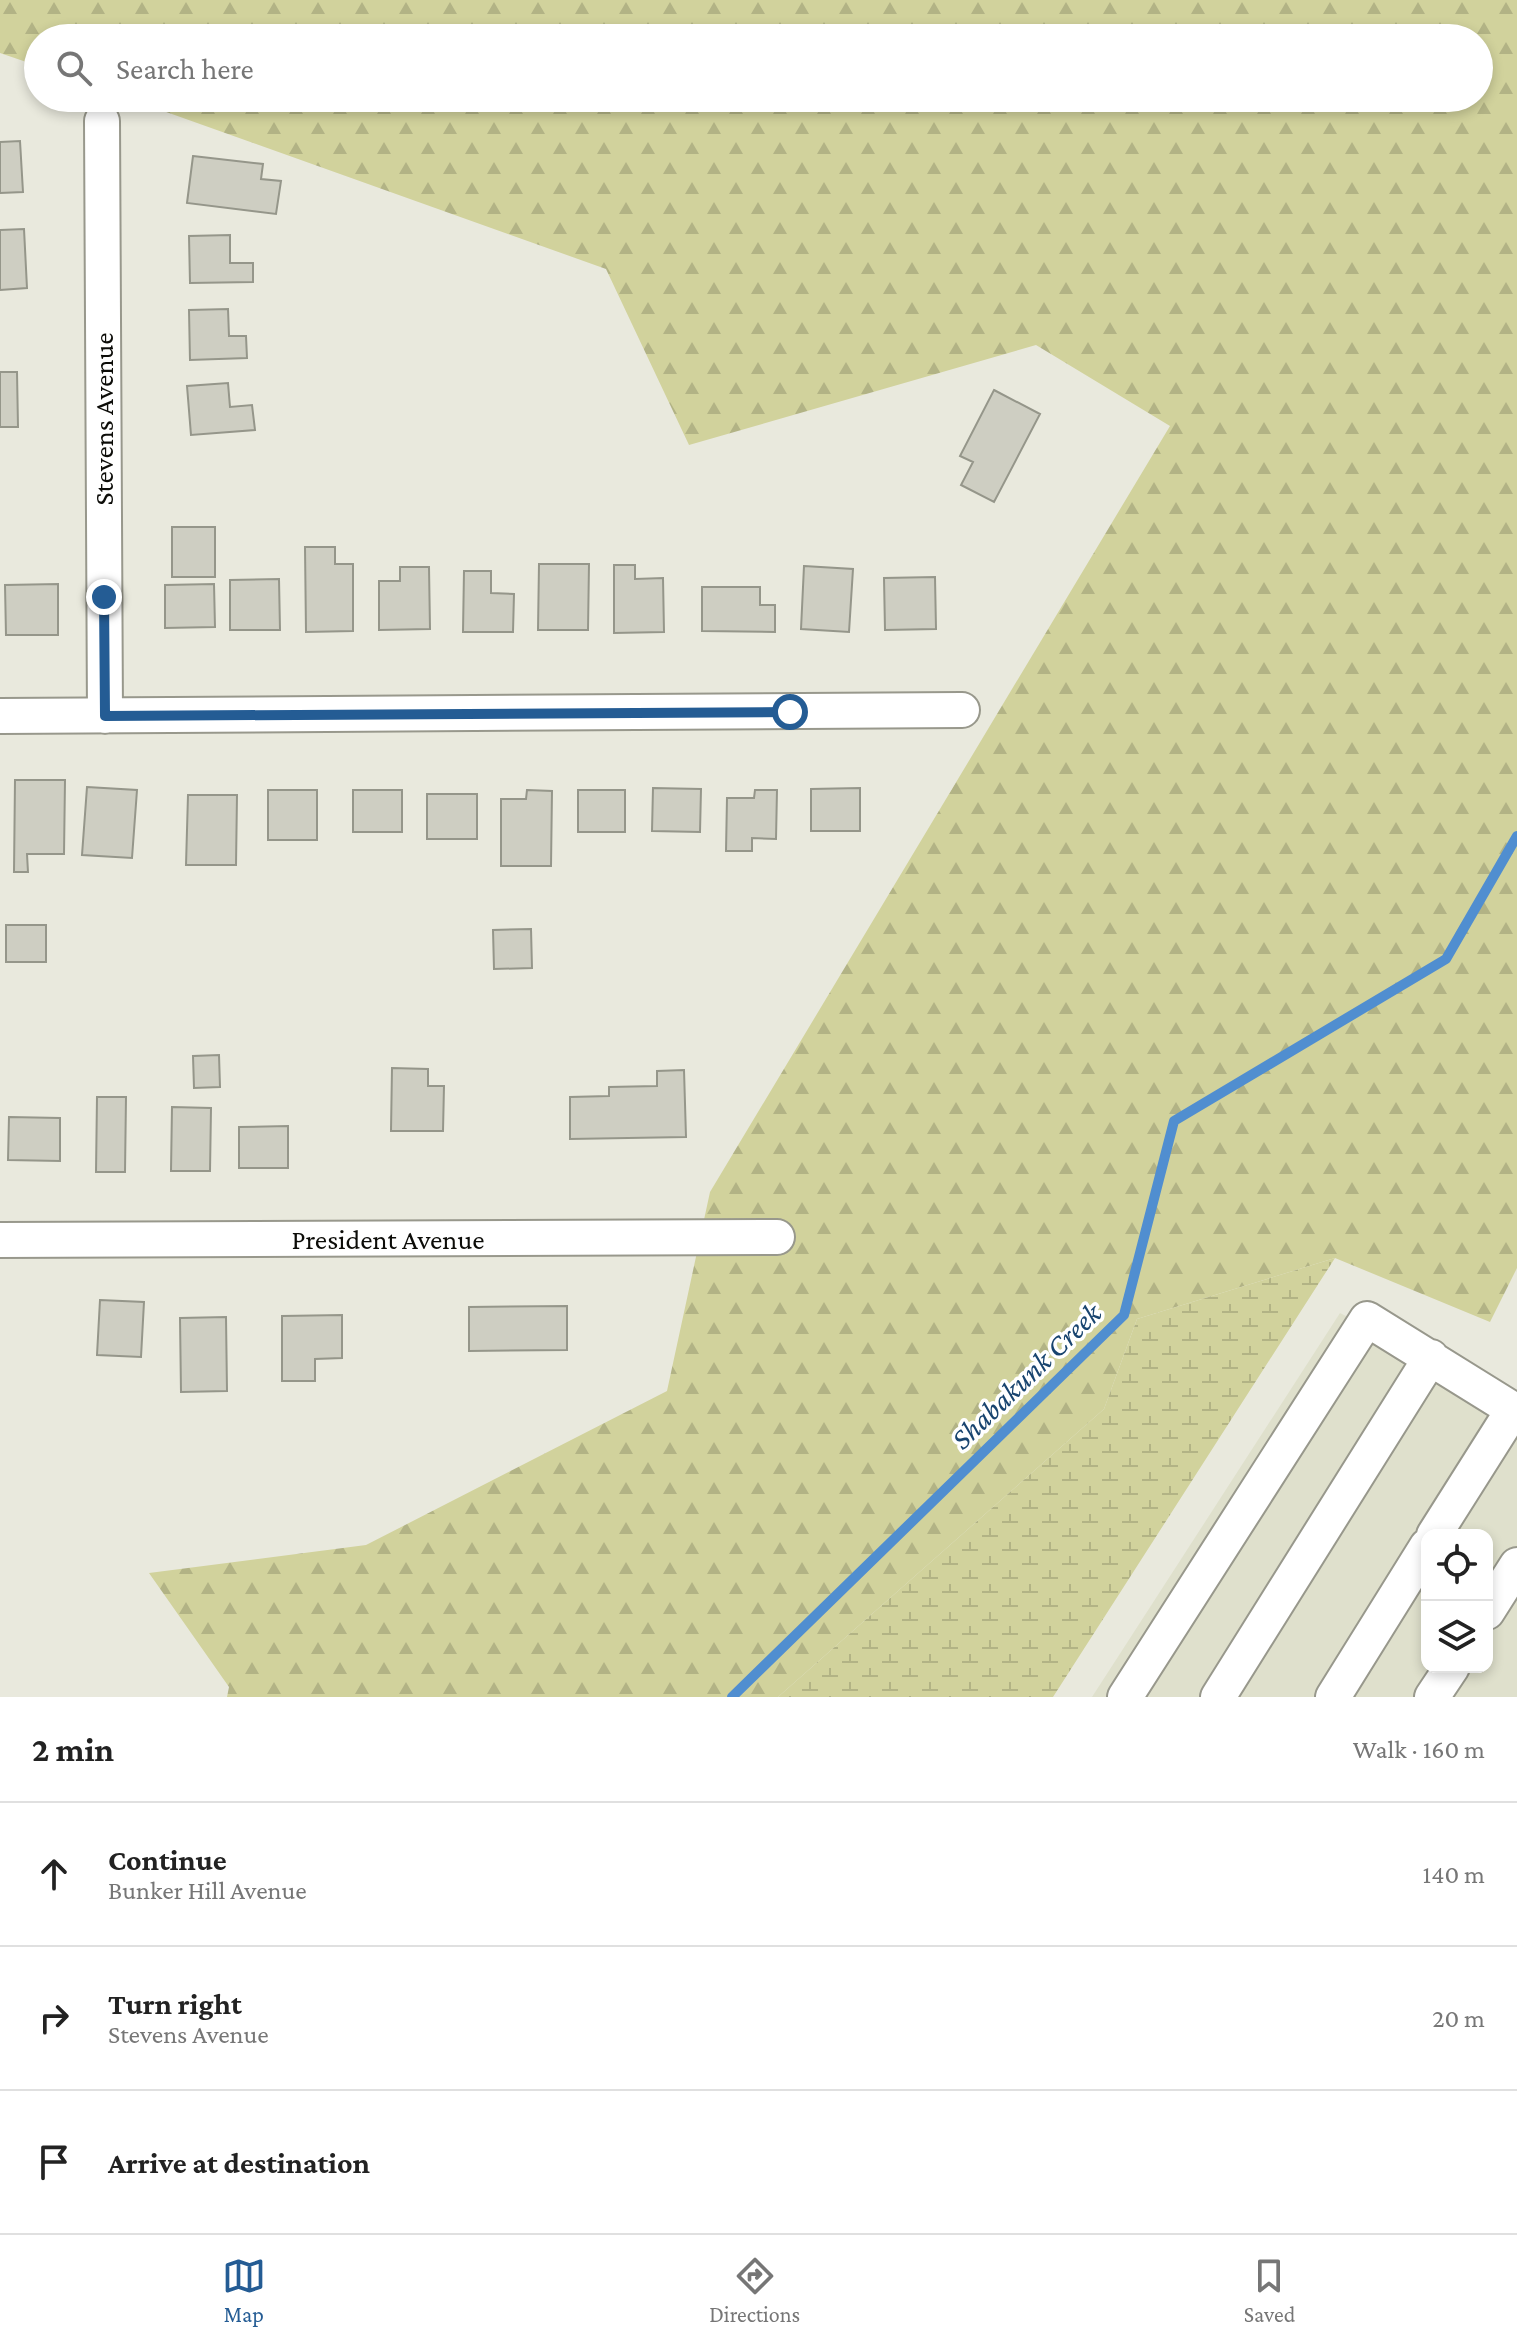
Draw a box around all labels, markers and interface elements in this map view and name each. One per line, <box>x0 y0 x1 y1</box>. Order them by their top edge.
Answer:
search box <box>24 24 1493 112</box>
icon: search <box>52 46 96 90</box>
text: Search here <box>116 52 254 85</box>
street label: Stevens Avenue <box>88 332 119 506</box>
route end <box>86 579 122 615</box>
route start <box>772 694 808 730</box>
street label: President Avenue <box>291 1224 485 1255</box>
water label: Shabakunk Creek <box>944 1295 1109 1455</box>
map controls <box>1421 1529 1493 1673</box>
button: locate <box>1421 1529 1493 1601</box>
button: layers <box>1421 1601 1493 1673</box>
text: 2 min <box>32 1731 114 1768</box>
text: Walk · 160 m <box>1353 1735 1485 1764</box>
text: Continue <box>108 1843 227 1876</box>
icon: ahead <box>32 1852 76 1896</box>
text: 140 m <box>1423 1860 1485 1889</box>
text: Bunker Hill Avenue <box>108 1876 307 1905</box>
text: Turn right <box>108 1987 242 2020</box>
icon: right <box>32 1996 76 2040</box>
text: 20 m <box>1432 2004 1485 2033</box>
text: Stevens Avenue <box>108 2020 269 2049</box>
icon: arrive <box>32 2140 76 2184</box>
text: Arrive at destination <box>108 2146 370 2179</box>
tab: Map <box>222 2254 266 2327</box>
tab: Directions <box>709 2254 800 2327</box>
tab: Saved <box>1244 2254 1295 2327</box>

